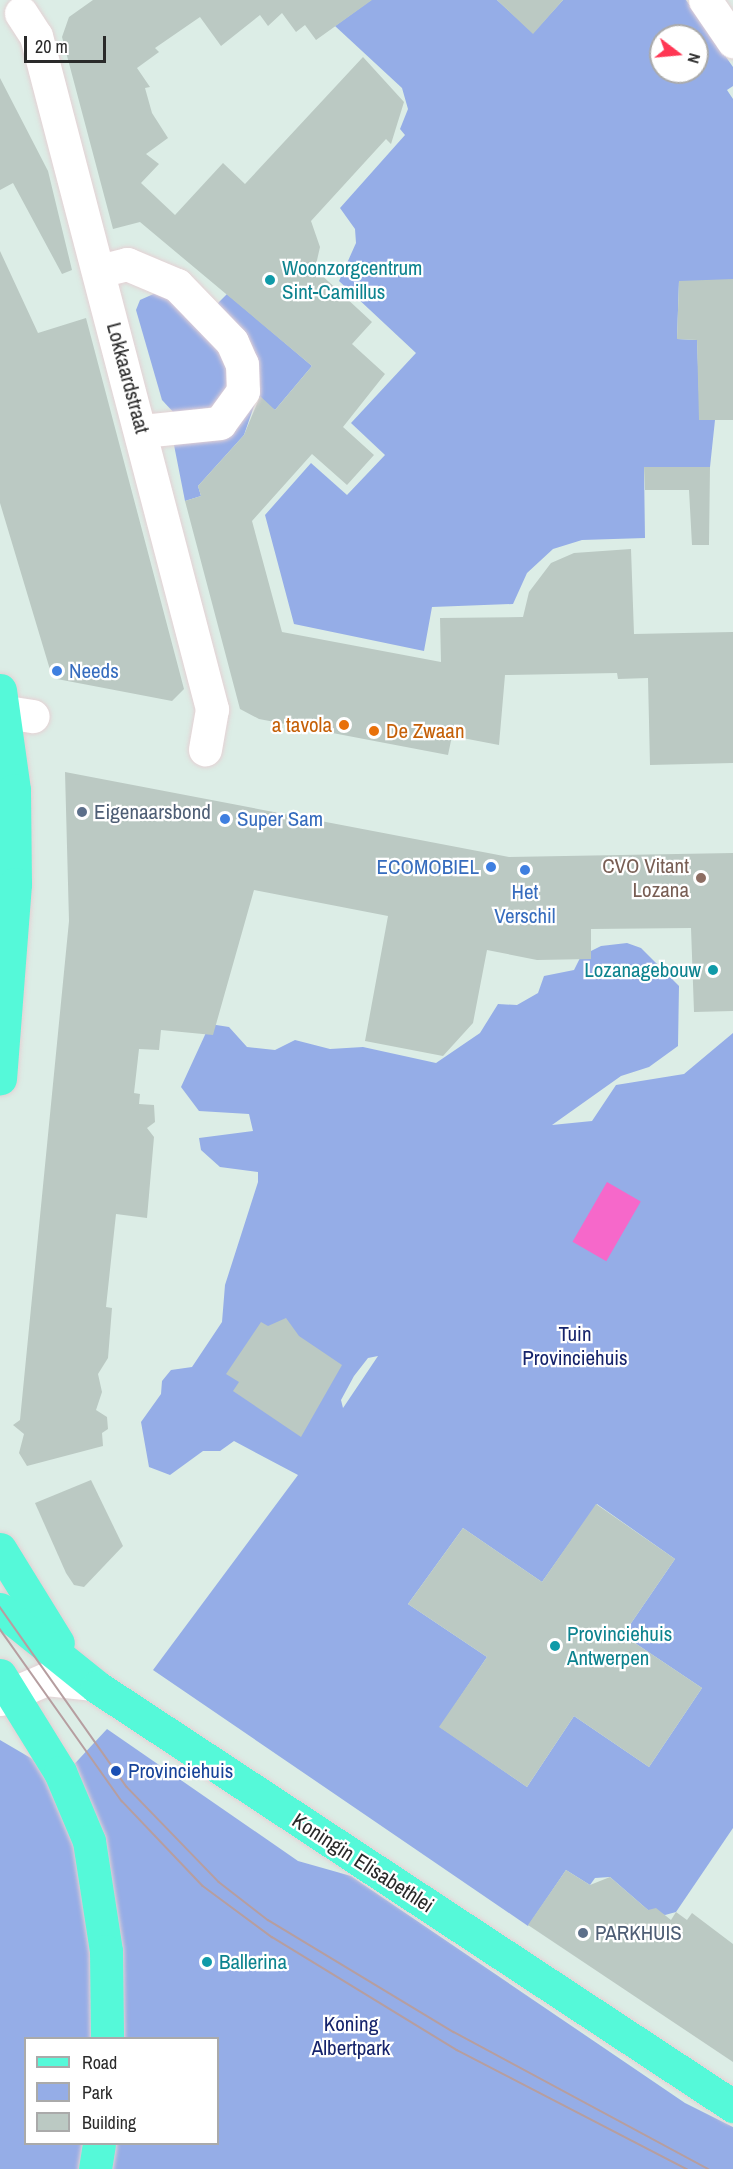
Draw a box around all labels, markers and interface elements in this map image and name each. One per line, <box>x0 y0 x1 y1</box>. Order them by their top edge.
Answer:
scale bar <box>27 24 110 62</box>
north arrow <box>649 24 709 84</box>
text: 20 m <box>35 34 68 59</box>
text: N <box>683 51 706 66</box>
place label: Woonzorgcentrum Sint-Camillus <box>282 255 422 305</box>
marker: Woonzorgcentrum Sint-Camillus <box>263 273 277 287</box>
street label: Lokkaardstraat <box>101 320 155 436</box>
place label: Needs <box>69 658 119 684</box>
marker: Needs <box>50 664 64 678</box>
place label: a tavola <box>272 712 332 738</box>
marker: a tavola <box>337 718 351 732</box>
place label: De Zwaan <box>386 718 464 744</box>
marker: De Zwaan <box>367 724 381 738</box>
place label: Eigenaarsbond <box>94 799 211 825</box>
marker: Eigenaarsbond <box>75 805 89 819</box>
place label: Super Sam <box>237 806 323 832</box>
marker: Super Sam <box>218 812 232 826</box>
place label: CVO Vitant Lozana <box>602 853 689 903</box>
place label: ECOMOBIEL <box>377 854 479 880</box>
marker: ECOMOBIEL <box>484 860 498 874</box>
marker: Het Verschil <box>518 863 532 877</box>
marker: CVO Vitant Lozana <box>694 871 708 885</box>
place label: Het Verschil <box>494 879 556 929</box>
place label: Lozanagebouw <box>584 957 701 983</box>
marker: Lozanagebouw <box>706 963 720 977</box>
park label: Tuin Provinciehuis <box>522 1321 628 1371</box>
place label: Provinciehuis Antwerpen <box>567 1621 672 1671</box>
marker: Provinciehuis Antwerpen <box>548 1639 562 1653</box>
place label: Provinciehuis <box>128 1758 233 1784</box>
marker: Provinciehuis <box>109 1764 123 1778</box>
street label: Koningin Elisabethlei <box>287 1808 439 1918</box>
place label: PARKHUIS <box>595 1920 682 1946</box>
marker: PARKHUIS <box>576 1926 590 1940</box>
place label: Ballerina <box>219 1949 287 1975</box>
marker: Ballerina <box>200 1955 214 1969</box>
park label: Koning Albertpark <box>312 2011 390 2061</box>
legend <box>24 2037 219 2145</box>
text: Road <box>82 2050 117 2075</box>
text: Park <box>82 2080 112 2105</box>
text: Building <box>82 2110 136 2135</box>

